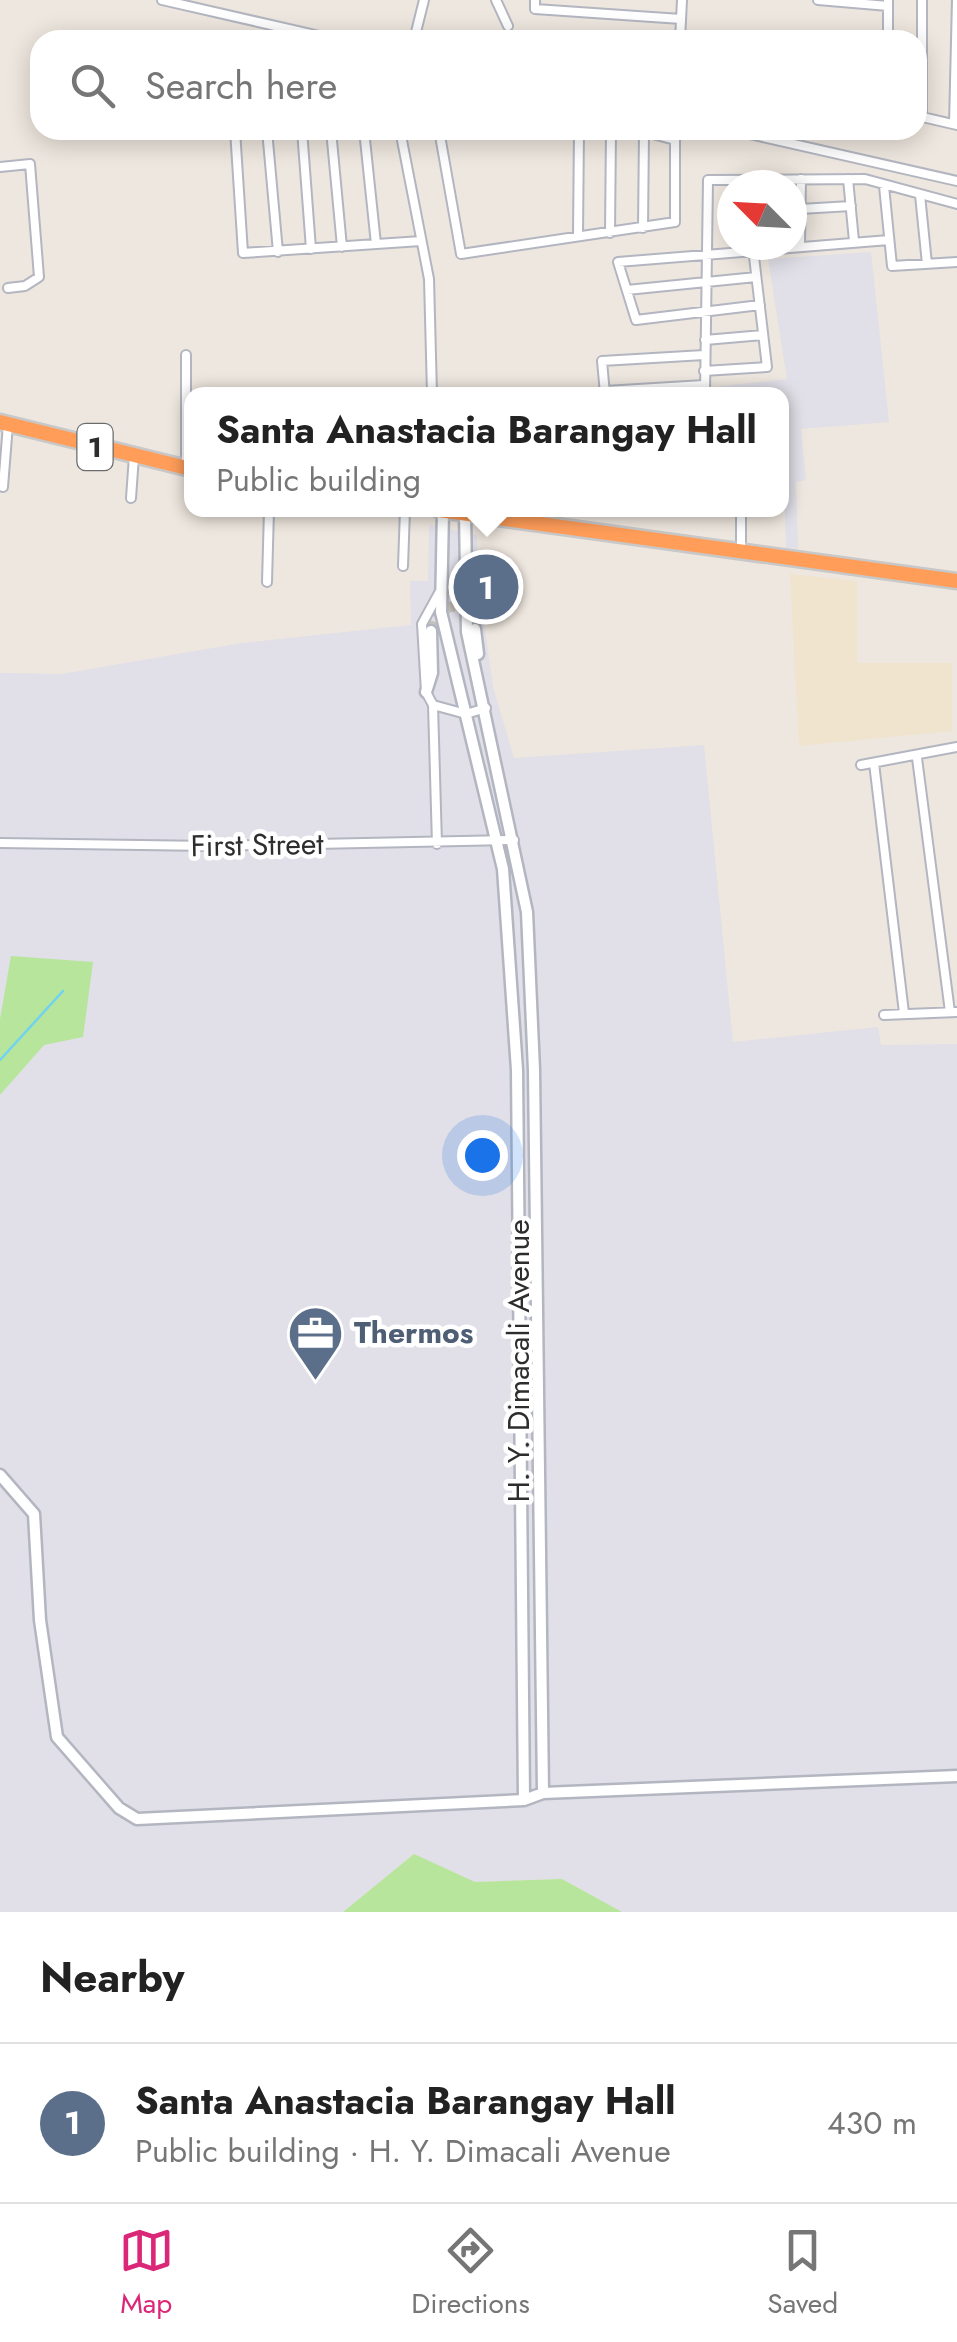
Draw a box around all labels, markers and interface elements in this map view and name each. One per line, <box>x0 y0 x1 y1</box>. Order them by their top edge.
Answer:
search box <box>30 30 927 140</box>
icon: search <box>65 58 120 113</box>
text: Search here <box>145 58 337 113</box>
north arrow <box>717 170 807 260</box>
popup <box>184 387 789 517</box>
text: Santa Anastacia Barangay Hall <box>216 402 757 457</box>
road number: 1 <box>78 424 112 470</box>
text: Public building <box>216 457 421 503</box>
pin: 1 <box>454 550 518 624</box>
street label: First Street <box>190 822 325 867</box>
your location <box>457 1130 508 1181</box>
street label: H. Y. Dimacali Avenue <box>497 1219 540 1503</box>
office icon: Thermos <box>285 1303 345 1382</box>
place label: Thermos <box>354 1311 473 1354</box>
text: Nearby <box>40 1947 184 2008</box>
text: Santa Anastacia Barangay Hall <box>135 2073 676 2128</box>
text: 1 <box>64 2100 81 2146</box>
text: 430 m <box>827 2100 917 2146</box>
text: Public building · H. Y. Dimacali Avenue <box>135 2128 671 2174</box>
tab: Map <box>119 2223 174 2324</box>
tab: Directions <box>411 2223 530 2324</box>
tab: Saved <box>767 2223 838 2324</box>

